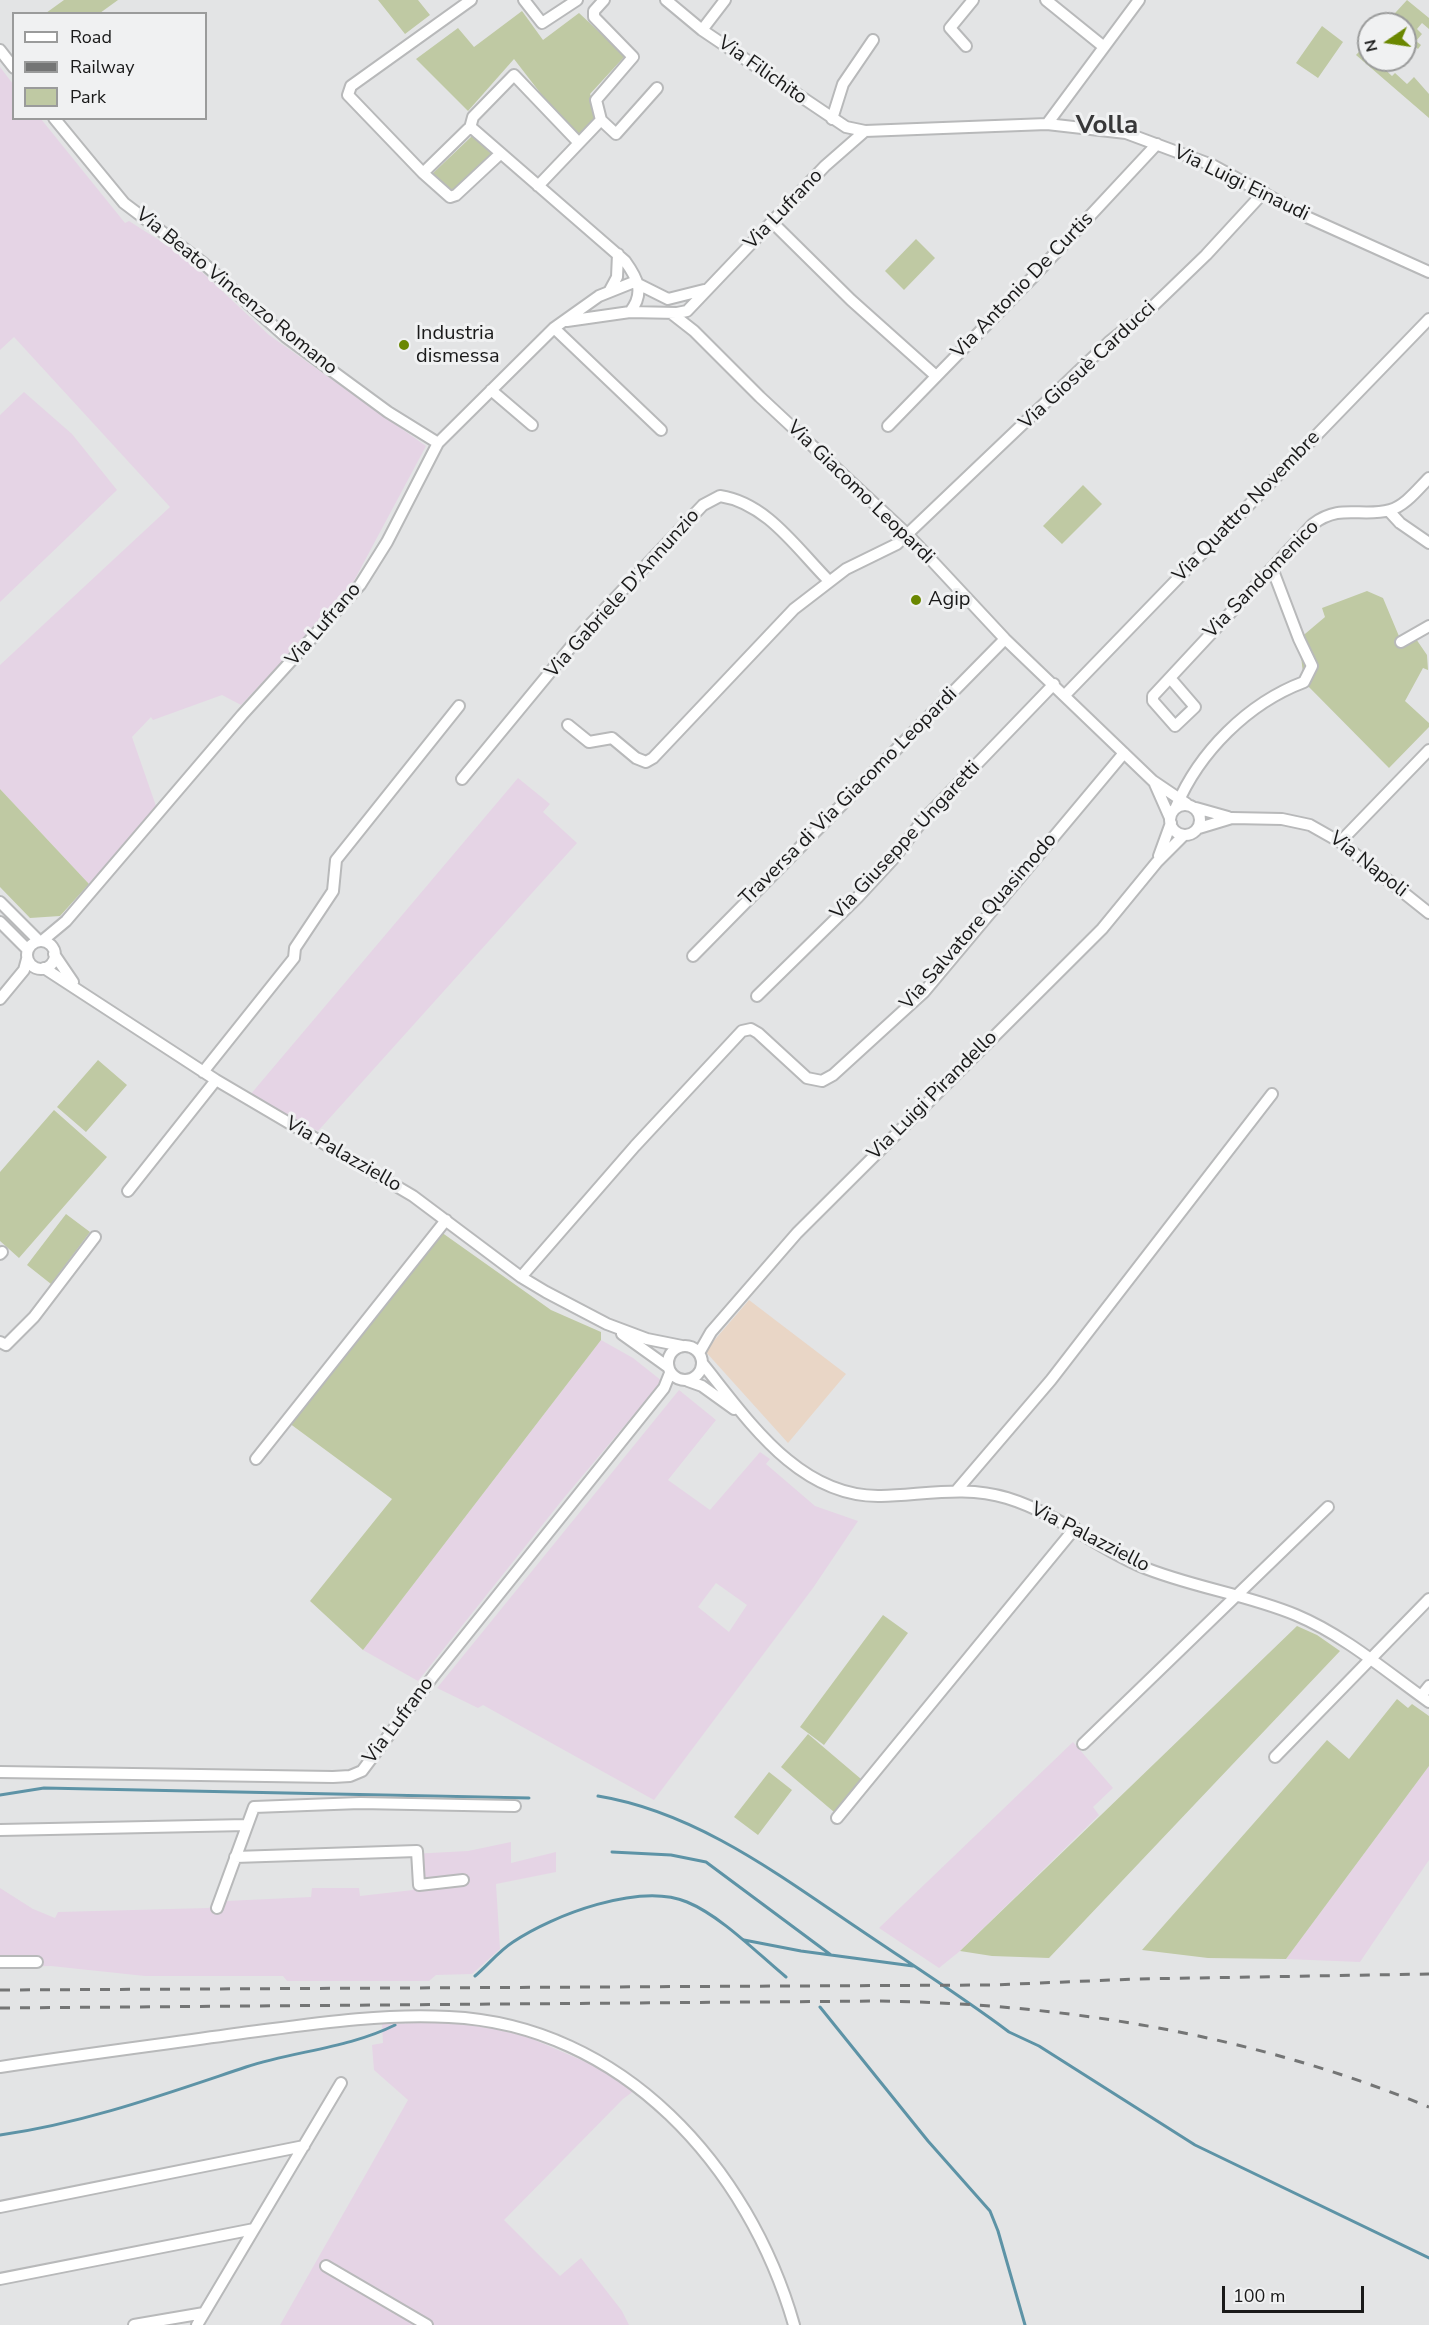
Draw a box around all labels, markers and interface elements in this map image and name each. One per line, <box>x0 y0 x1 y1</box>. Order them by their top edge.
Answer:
legend <box>12 12 207 120</box>
north arrow <box>1357 12 1417 72</box>
text: Road <box>70 25 112 49</box>
street label: Via Filichito <box>713 31 811 111</box>
text: N <box>1359 37 1383 54</box>
text: Railway <box>70 55 135 79</box>
text: Park <box>70 85 106 109</box>
district label: Volla <box>1076 111 1138 143</box>
street label: Via Luigi Einaudi <box>1169 141 1313 227</box>
street label: Via Lufrano <box>740 165 828 255</box>
street label: Via Beato Vincenzo Romano <box>130 203 342 381</box>
street label: Via Antonio De Curtis <box>947 208 1099 364</box>
street label: Via Giosuè Carducci <box>1015 297 1161 435</box>
place label: Industria dismessa <box>416 322 500 369</box>
marker: Industria dismessa <box>397 338 411 352</box>
street label: Via Giacomo Leopardi <box>781 416 939 570</box>
street label: Via Quattro Novembre <box>1168 426 1326 588</box>
street label: Via Gabriele D'Annunzio <box>541 505 705 683</box>
street label: Via Sandomenico <box>1199 516 1325 644</box>
street label: Via Lufrano <box>281 578 367 672</box>
place label: Agip <box>928 588 970 612</box>
marker: Agip <box>909 593 923 607</box>
street label: Traversa di Via Giacomo Leopardi <box>735 683 963 911</box>
street label: Via Giuseppe Ungaretti <box>826 757 986 925</box>
street label: Via Napoli <box>1324 827 1412 903</box>
street label: Via Salvatore Quasimodo <box>896 829 1062 1015</box>
street label: Via Luigi Pirandello <box>863 1026 1003 1166</box>
street label: Via Palazziello <box>281 1112 405 1198</box>
street label: Via Palazziello <box>1027 1498 1153 1578</box>
street label: Via Lufrano <box>358 1673 440 1769</box>
scale bar <box>1225 2274 1368 2312</box>
text: 100 m <box>1233 2284 1285 2308</box>

